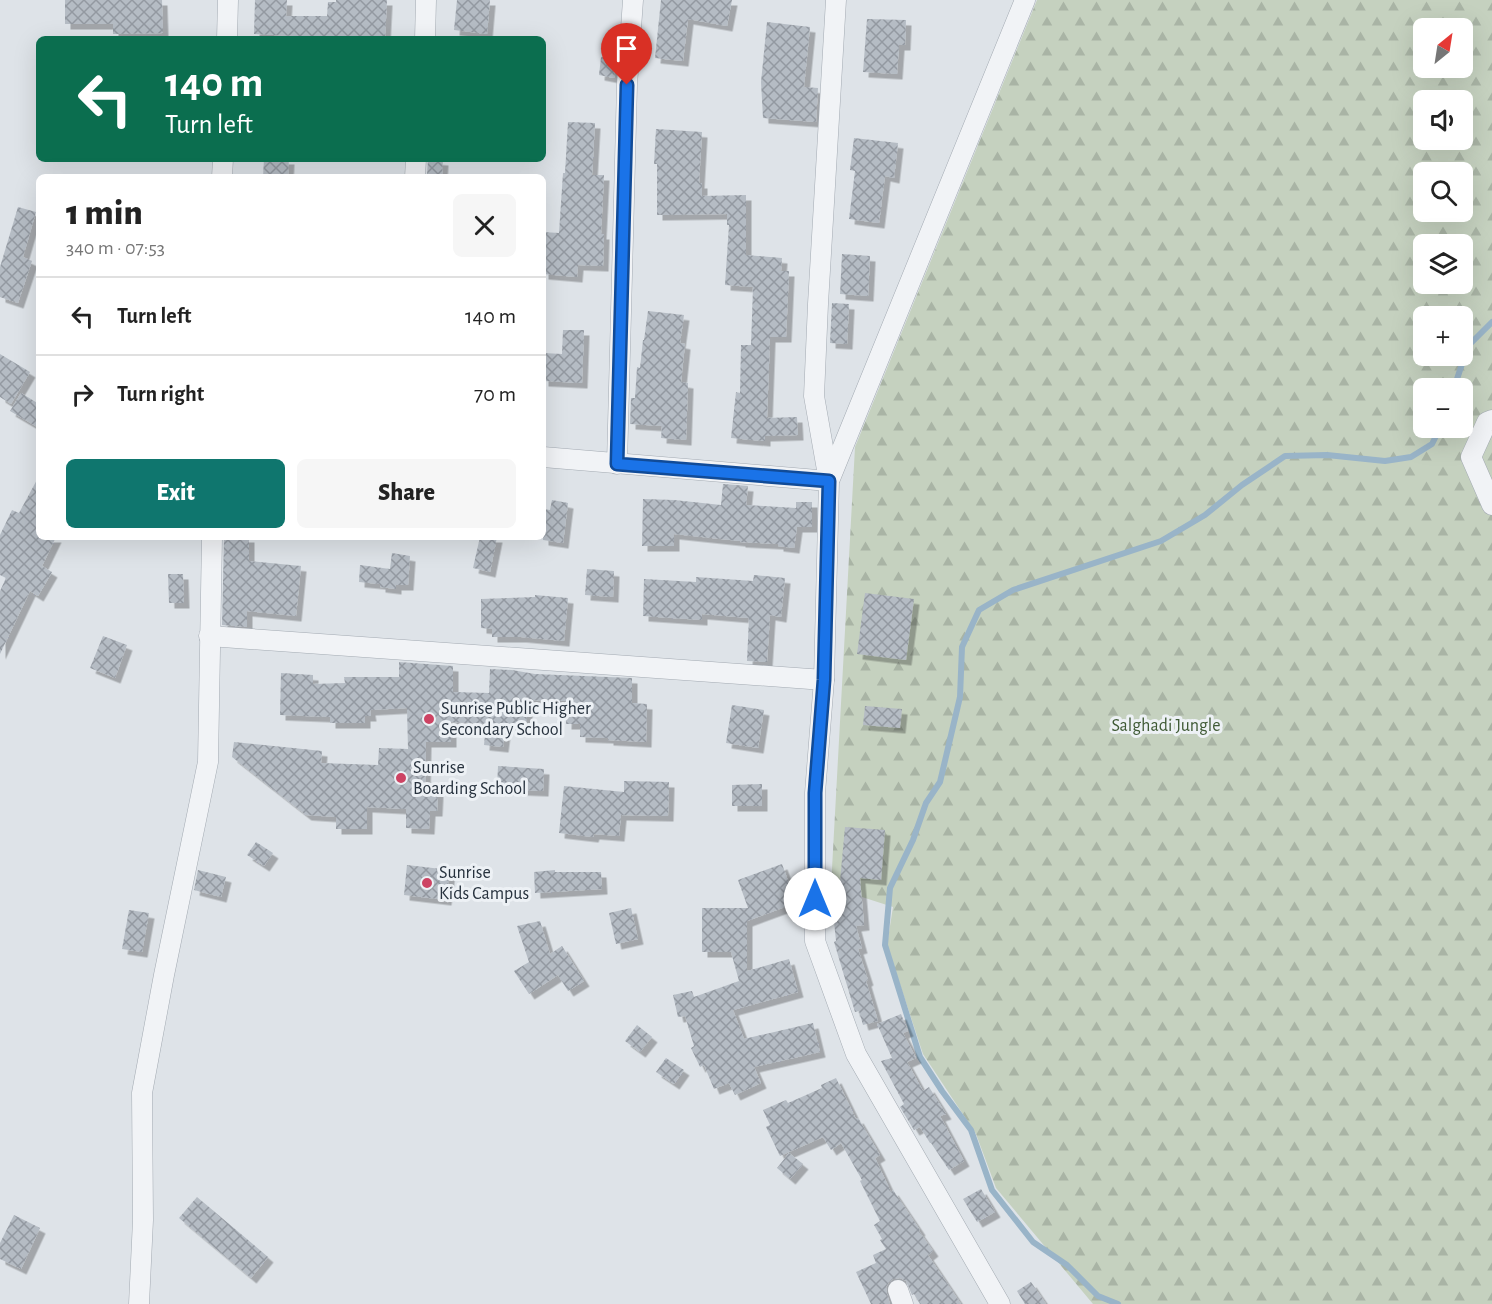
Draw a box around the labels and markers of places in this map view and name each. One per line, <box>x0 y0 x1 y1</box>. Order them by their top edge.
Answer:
pin <box>601 23 652 85</box>
place label: Sunrise Public Higher Secondary School <box>441 700 591 739</box>
marker: Sunrise Public Higher Secondary School <box>422 712 436 726</box>
place label: Sunrise Boarding School <box>413 759 527 798</box>
marker: Sunrise Boarding School <box>394 771 408 785</box>
place label: Sunrise Kids Campus <box>439 864 529 903</box>
marker: Sunrise Kids Campus <box>420 876 434 890</box>

